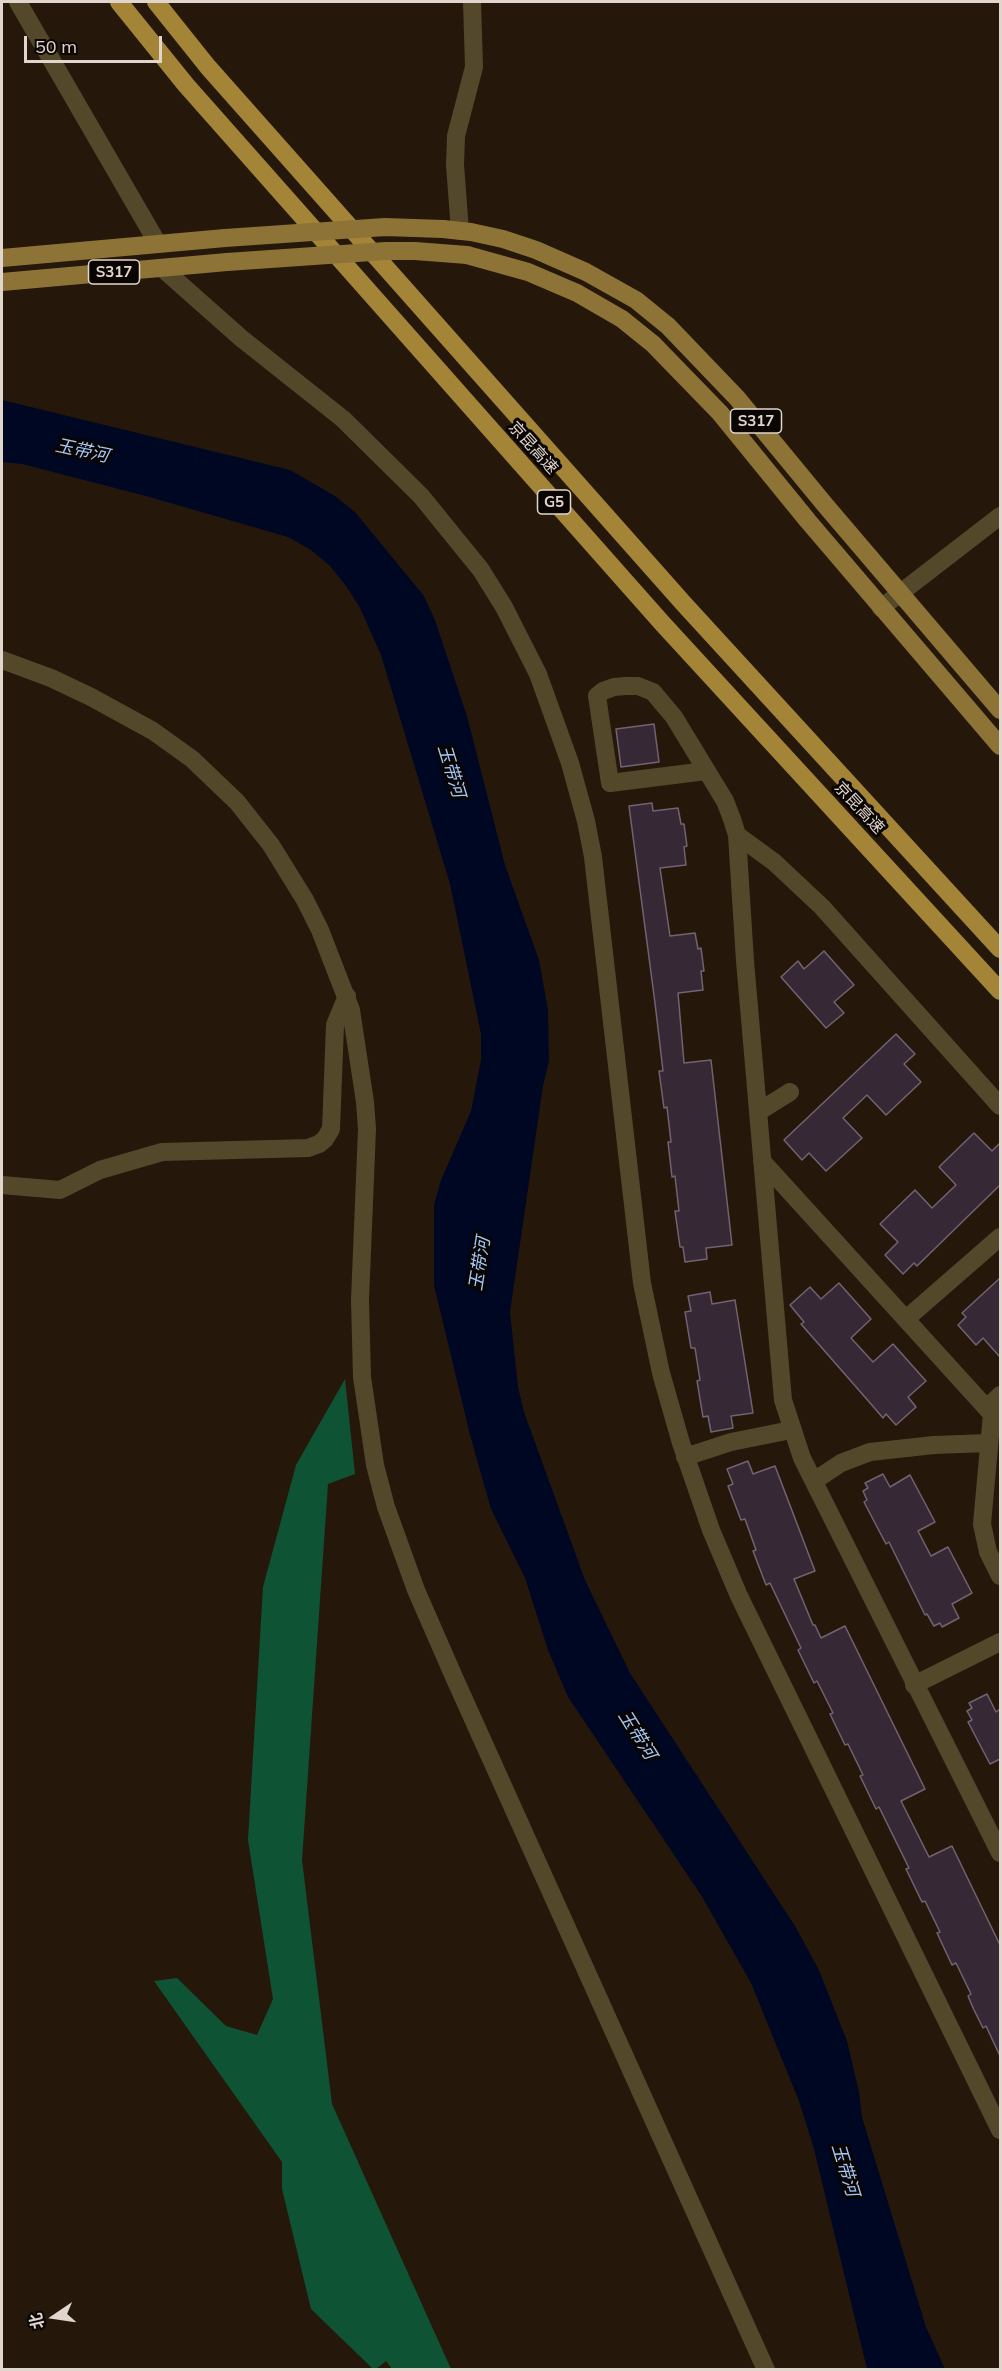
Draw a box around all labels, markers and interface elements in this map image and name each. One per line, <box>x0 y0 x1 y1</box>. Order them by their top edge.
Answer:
scale bar <box>27 24 165 62</box>
text: 50 m <box>35 35 77 58</box>
road number: S317 <box>88 260 140 284</box>
road number: S317 <box>730 409 782 433</box>
street label: 京昆高速 <box>504 418 562 478</box>
water label: 玉带河 <box>53 435 111 467</box>
road number: G5 <box>538 490 570 514</box>
water label: 玉带河 <box>433 742 469 800</box>
street label: 京昆高速 <box>830 778 888 838</box>
water label: 玉带河 <box>465 1236 495 1292</box>
water label: 玉带河 <box>614 1706 660 1764</box>
water label: 玉带河 <box>827 2141 863 2199</box>
north arrow <box>24 2287 84 2347</box>
text: 北 <box>25 2311 48 2331</box>

